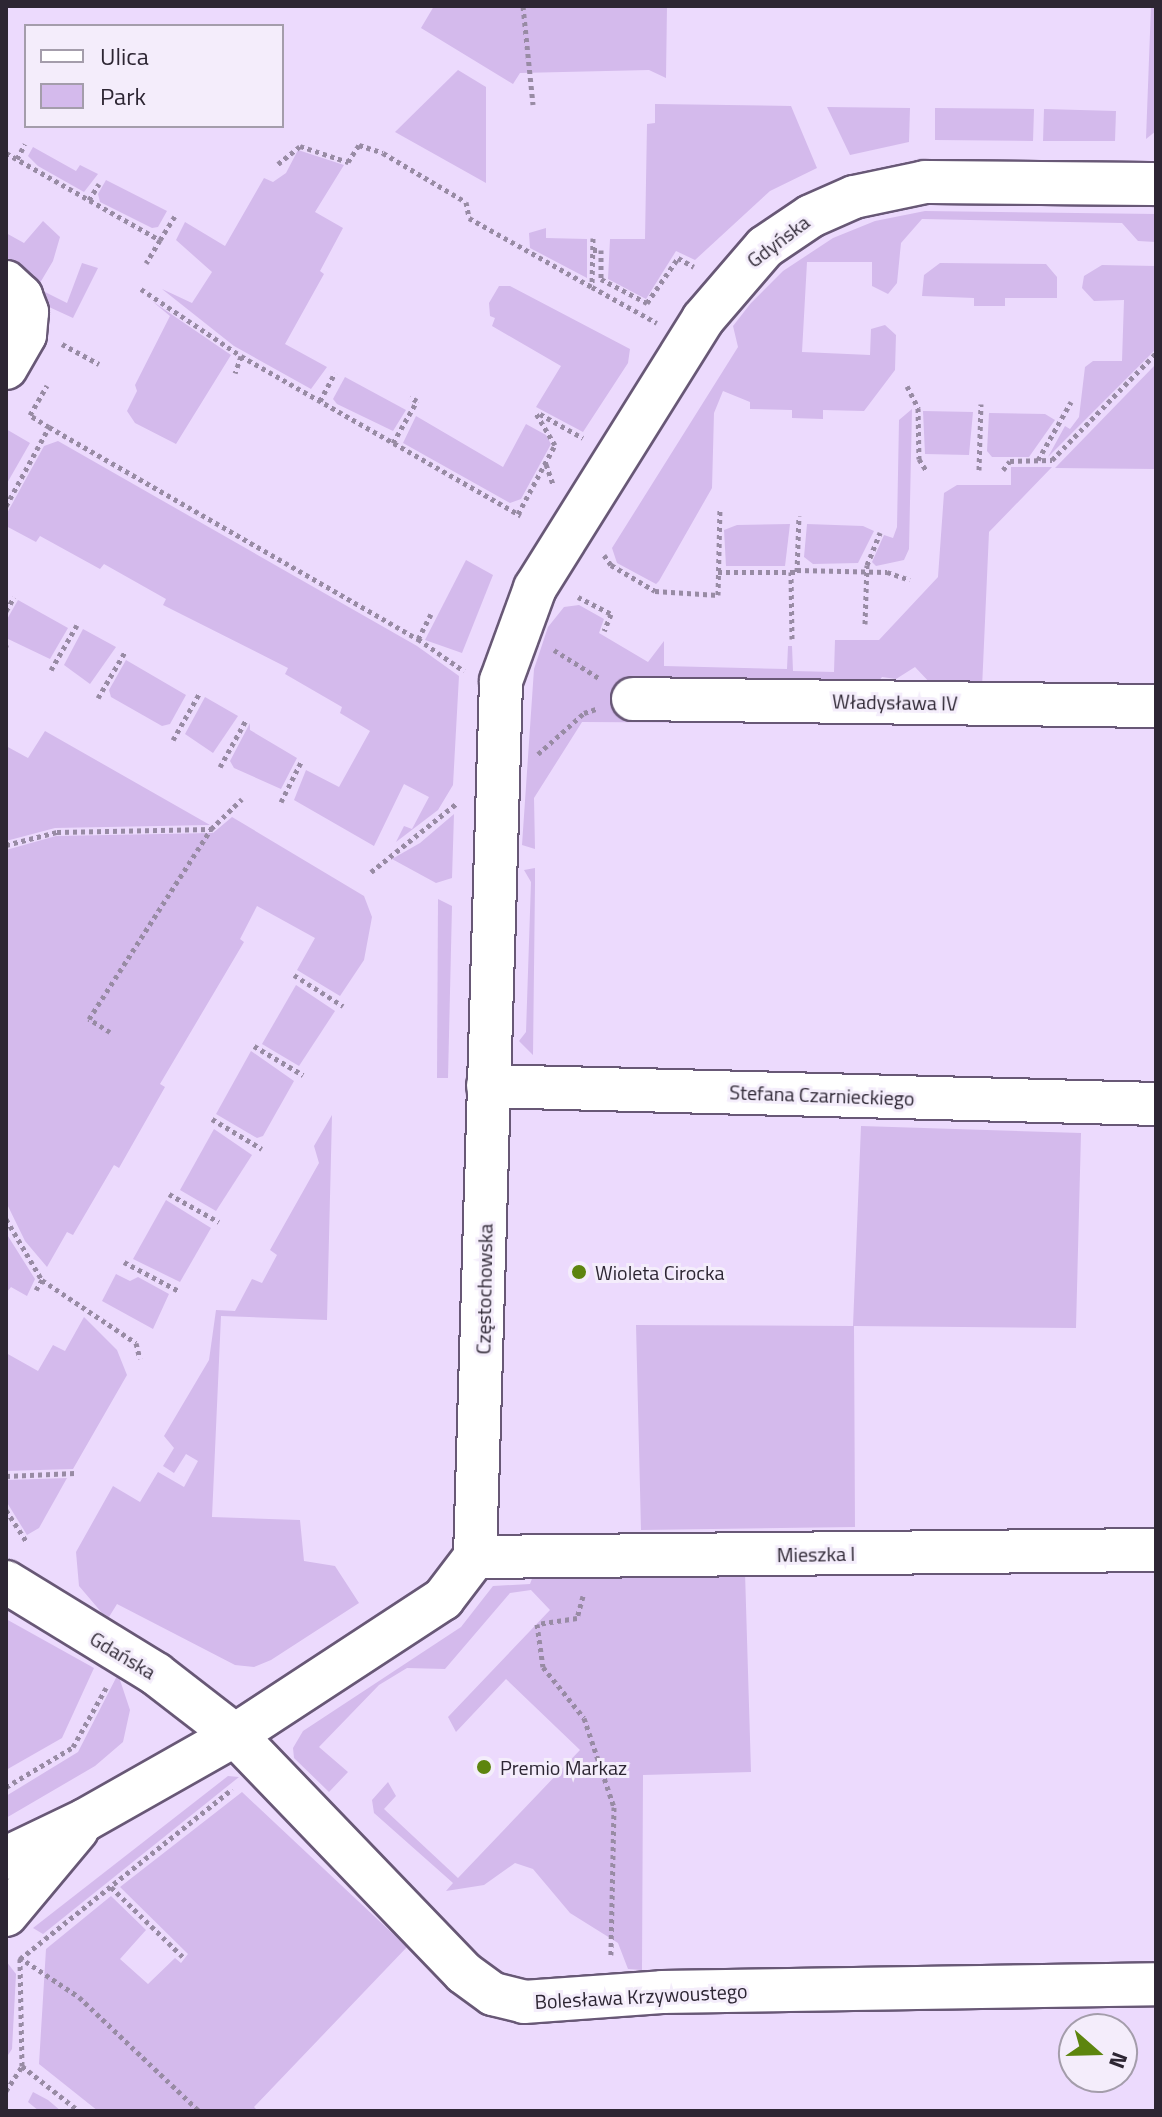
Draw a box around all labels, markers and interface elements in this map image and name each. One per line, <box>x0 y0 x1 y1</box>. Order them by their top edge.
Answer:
legend <box>24 24 284 128</box>
text: Ulica <box>100 38 149 74</box>
text: Park <box>100 78 146 114</box>
street label: Gdyńska <box>742 210 814 272</box>
street label: Władysława IV <box>832 689 958 715</box>
street label: Stefana Czarnieckiego <box>729 1080 915 1110</box>
street label: Częstochowska <box>471 1223 497 1355</box>
place label: Wioleta Cirocka <box>595 1260 725 1284</box>
marker: Wioleta Cirocka <box>570 1263 588 1281</box>
street label: Mieszka I <box>777 1541 855 1567</box>
street label: Gdańska <box>86 1626 160 1684</box>
place label: Premio Markaz <box>500 1755 627 1779</box>
marker: Premio Markaz <box>475 1758 493 1776</box>
street label: Bolesława Krzywoustego <box>534 1978 748 2014</box>
north arrow <box>1058 2013 1138 2093</box>
text: N <box>1100 2048 1137 2074</box>

